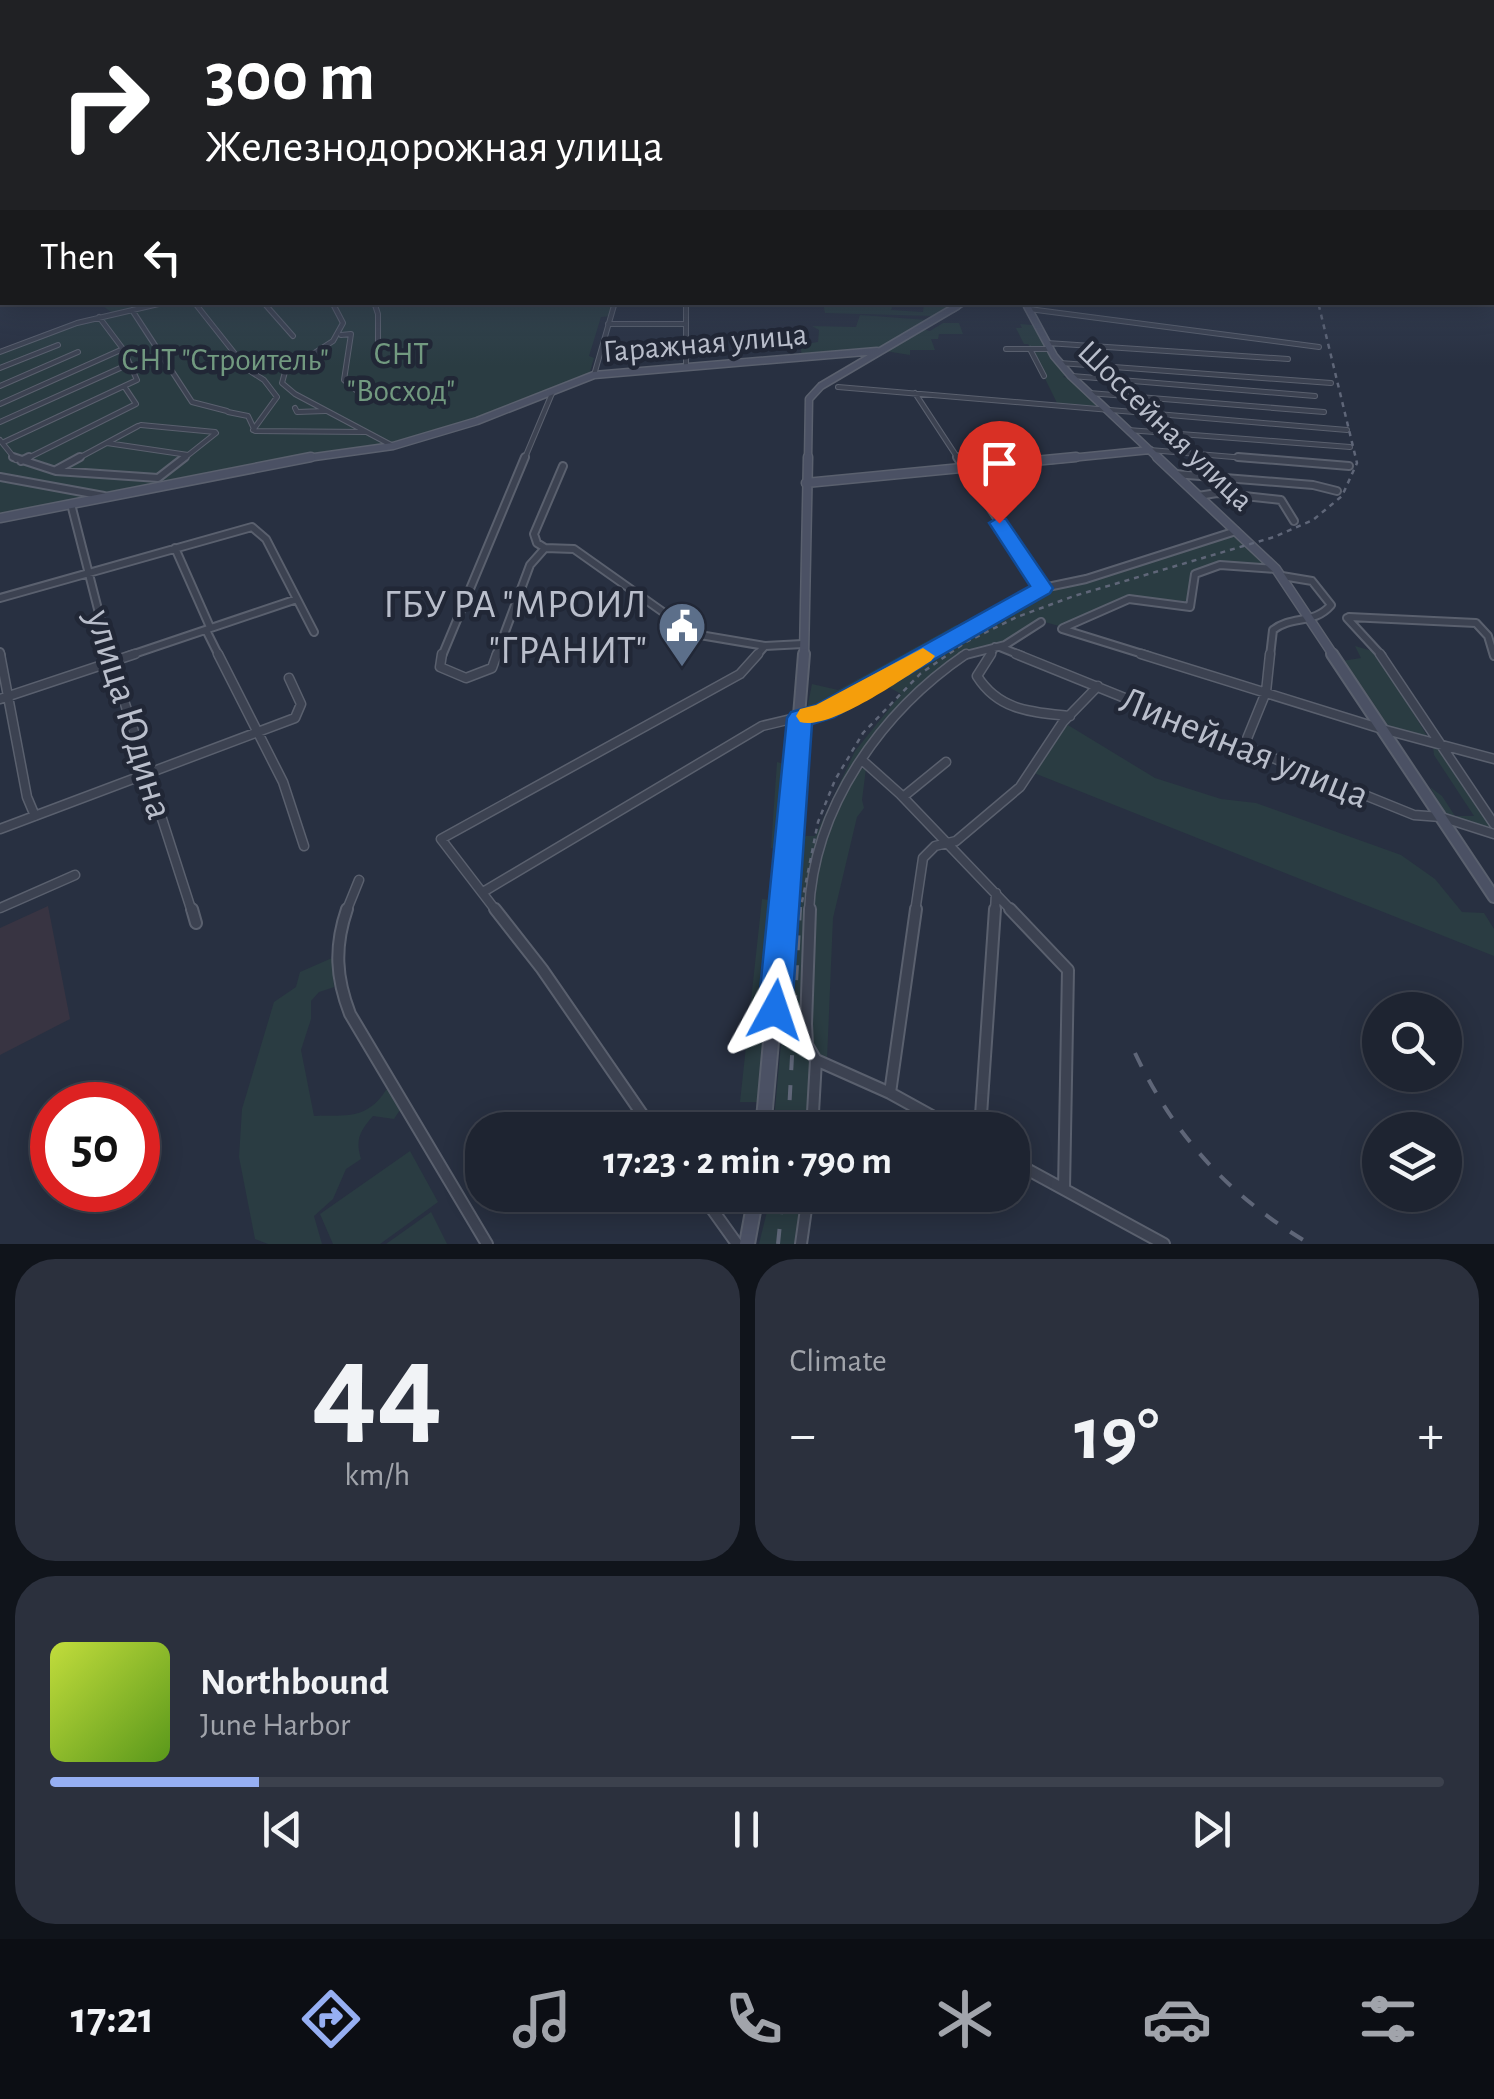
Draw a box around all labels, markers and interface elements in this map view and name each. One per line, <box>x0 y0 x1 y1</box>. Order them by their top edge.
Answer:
icon: right <box>40 40 170 170</box>
text: 300 m <box>205 43 375 113</box>
text: Железнодорожная улица <box>205 125 663 170</box>
icon: left <box>135 230 190 285</box>
text: Then <box>40 239 115 277</box>
street label: Гаражная улица <box>602 318 809 368</box>
street label: Шоссейная улица <box>1072 334 1259 517</box>
park label: СНТ "Восход" <box>347 338 455 407</box>
park label: СНТ "Строитель" <box>121 344 329 376</box>
pin <box>957 421 1042 524</box>
icon: arrive <box>972 436 1027 491</box>
place label: ГБУ РА "МРОИЛ "ГРАНИТ" <box>383 585 647 671</box>
public building icon: ГБУ РА "МРОИЛ "ГРАНИТ" <box>656 600 708 668</box>
street label: улица Юдина <box>78 604 180 824</box>
street label: Линейная улица <box>1114 680 1374 816</box>
position arrow <box>723 958 827 1062</box>
map controls <box>1362 992 1462 1212</box>
button: search <box>1362 992 1462 1092</box>
speed limit sign: 50 <box>30 1082 160 1212</box>
button: layers <box>1362 1112 1462 1212</box>
text: 17:23 · 2 min · 790 m <box>603 1143 892 1181</box>
text: 44 <box>312 1326 443 1456</box>
text: Climate <box>790 1345 887 1377</box>
text: 19° <box>1074 1398 1159 1473</box>
text: − <box>790 1408 816 1463</box>
text: + <box>1418 1408 1444 1463</box>
text: km/h <box>344 1459 410 1491</box>
text: Northbound <box>200 1664 389 1702</box>
text: June Harbor <box>200 1709 350 1741</box>
icon: previous <box>255 1802 310 1857</box>
icon: pause <box>719 1802 774 1857</box>
icon: next <box>1184 1802 1239 1857</box>
icon: directions <box>296 1984 366 2054</box>
icon: music <box>507 1984 577 2054</box>
icon: phone <box>719 1984 789 2054</box>
icon: climate <box>930 1984 1000 2054</box>
icon: car <box>1142 1984 1212 2054</box>
icon: filters <box>1353 1984 1423 2054</box>
text: 17:21 <box>71 1996 154 2041</box>

